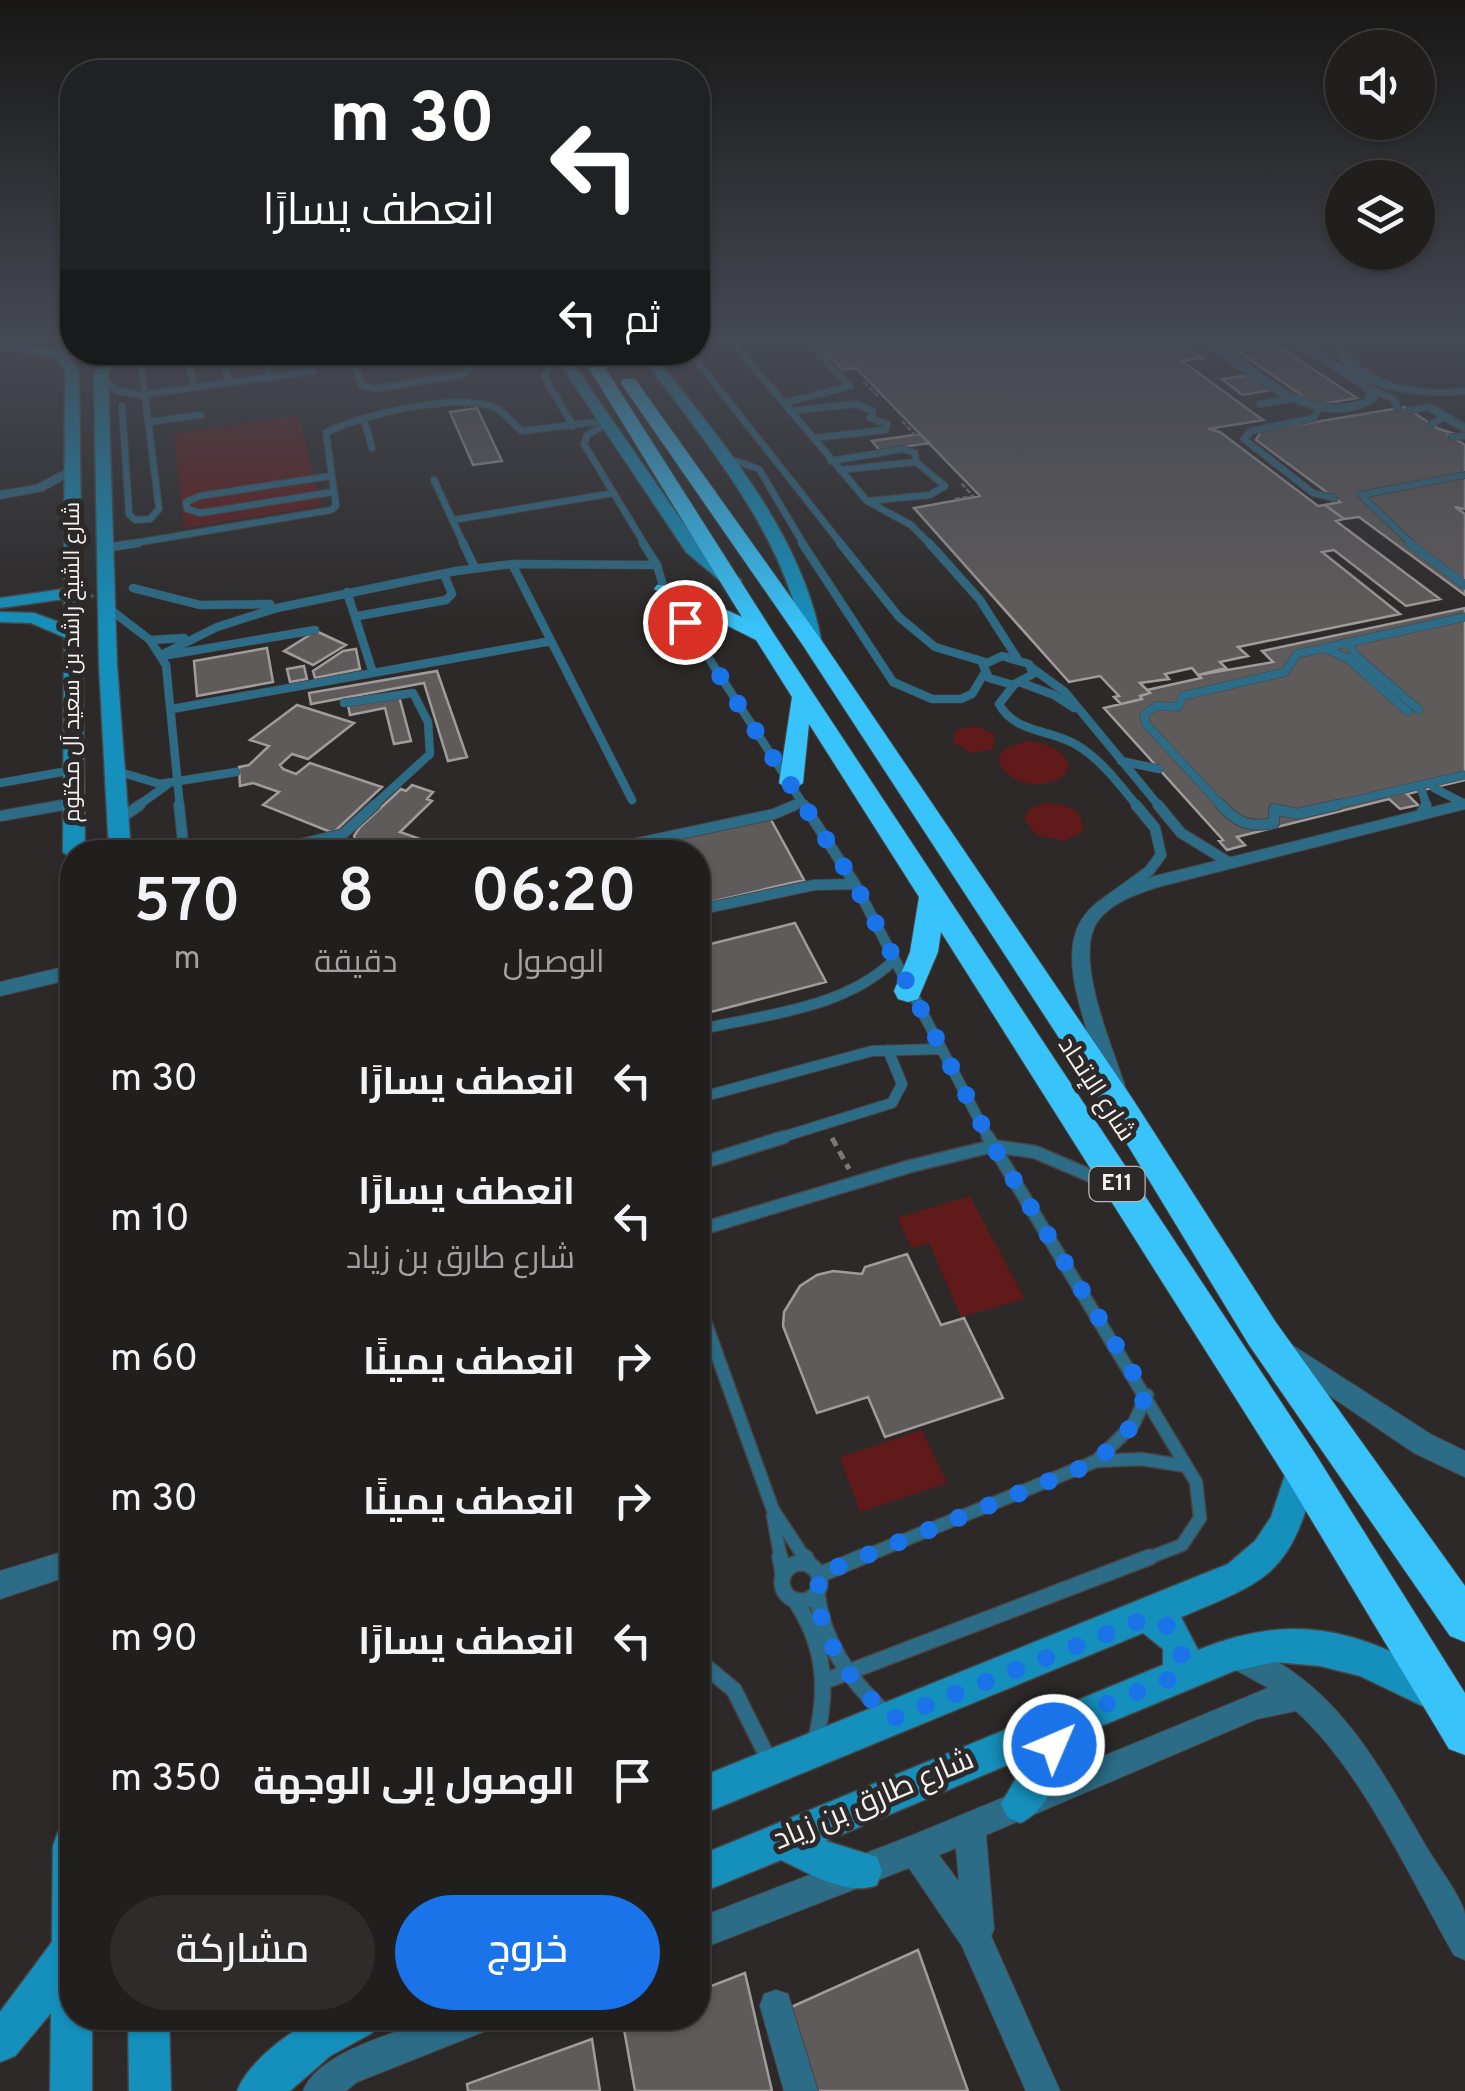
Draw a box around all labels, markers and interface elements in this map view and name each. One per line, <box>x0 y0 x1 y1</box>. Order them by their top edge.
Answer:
map controls <box>1325 30 1435 270</box>
button: sound <box>1325 30 1435 140</box>
text: 30 m <box>329 78 495 167</box>
icon: left <box>530 100 660 230</box>
button: layers <box>1325 160 1435 270</box>
text: انعطف يسارًا <box>263 184 495 241</box>
icon: left <box>550 290 605 345</box>
text: ثم <box>625 298 660 347</box>
street label: شارع الشيخ راشد بن سعيد آل مكتوم <box>59 502 87 822</box>
pin <box>643 580 728 665</box>
icon: arrive <box>658 595 713 650</box>
text: 8 <box>337 857 374 933</box>
text: 06:20 <box>471 857 637 933</box>
text: 570 <box>134 867 241 943</box>
text: m <box>174 940 201 980</box>
text: دقيقة <box>314 944 397 984</box>
text: الوصول <box>503 944 605 984</box>
street label: شارع الإتحاد <box>1049 1032 1141 1148</box>
icon: left <box>605 1053 660 1108</box>
text: 30 m <box>110 1056 198 1105</box>
text: انعطف يسارًا <box>358 1060 575 1109</box>
road number: E11 <box>1090 1167 1144 1201</box>
text: انعطف يسارًا <box>358 1170 575 1219</box>
icon: left <box>605 1193 660 1248</box>
text: 10 m <box>110 1196 190 1245</box>
text: شارع طارق بن زياد <box>346 1240 575 1280</box>
icon: right <box>605 1333 660 1388</box>
text: 60 m <box>110 1336 198 1385</box>
text: انعطف يمينًا <box>363 1340 575 1389</box>
icon: right <box>605 1473 660 1528</box>
text: 30 m <box>110 1476 198 1525</box>
text: انعطف يمينًا <box>363 1480 575 1529</box>
icon: left <box>605 1613 660 1668</box>
text: 90 m <box>110 1616 198 1665</box>
text: انعطف يسارًا <box>358 1620 575 1669</box>
position arrow <box>1002 1693 1106 1797</box>
street label: شارع طارق بن زياد <box>768 1742 980 1860</box>
icon: arrive <box>605 1753 660 1808</box>
text: 350 m <box>110 1756 222 1805</box>
text: الوصول إلى الوجهة <box>253 1760 575 1809</box>
button: مشاركة <box>110 1895 375 2010</box>
button: خروج <box>395 1895 660 2010</box>

